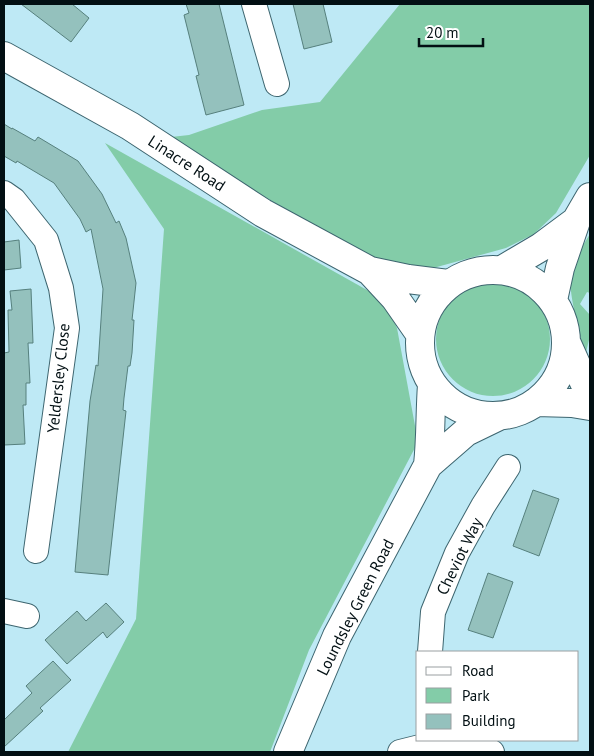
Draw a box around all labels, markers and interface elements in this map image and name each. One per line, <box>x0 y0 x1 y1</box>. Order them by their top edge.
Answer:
scale bar <box>419 15 483 47</box>
text: 20 m <box>426 23 459 42</box>
street label: Linacre Road <box>145 131 229 195</box>
street label: Yeldersley Close <box>42 322 74 434</box>
street label: Cheviot Way <box>432 514 487 598</box>
street label: Loundsley Green Road <box>312 535 398 679</box>
legend <box>416 651 579 741</box>
text: Road <box>462 661 494 680</box>
text: Park <box>462 686 490 705</box>
text: Building <box>462 711 516 730</box>

